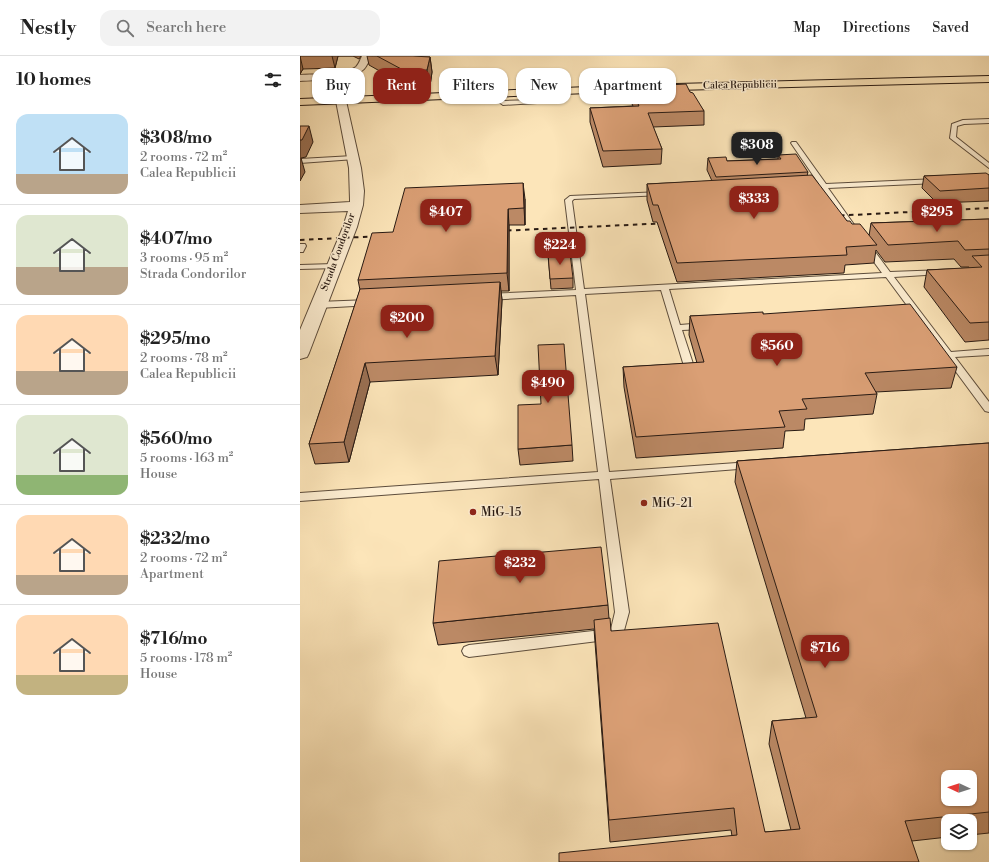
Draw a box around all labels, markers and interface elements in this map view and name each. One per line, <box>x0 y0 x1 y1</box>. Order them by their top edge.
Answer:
search box <box>100 10 380 46</box>
text: Nestly <box>20 16 76 40</box>
icon: search <box>114 17 136 39</box>
text: Search here <box>146 18 226 37</box>
text: Map <box>793 19 821 37</box>
text: Directions <box>843 19 910 37</box>
text: Saved <box>932 19 969 37</box>
chip: Buy <box>312 68 365 104</box>
chip: Rent <box>373 68 431 104</box>
chip: Filters <box>439 68 508 104</box>
chip: New <box>516 68 571 104</box>
chip: Apartment <box>579 68 676 104</box>
text: 10 homes <box>16 69 91 91</box>
icon: filters <box>262 69 284 91</box>
street label: Calea Republicii <box>703 78 778 92</box>
text: $308/mo <box>140 127 212 149</box>
icon: home <box>48 130 96 178</box>
pin: $308 <box>733 132 781 166</box>
text: $308 <box>740 137 774 153</box>
text: 2 rooms · 72 m² <box>140 149 227 165</box>
text: Calea Republicii <box>140 165 236 181</box>
pin: $333 <box>730 186 778 220</box>
text: $333 <box>738 191 770 207</box>
pin: $407 <box>422 199 470 233</box>
pin: $295 <box>913 199 961 233</box>
text: $407 <box>429 204 463 220</box>
text: $295 <box>921 204 953 220</box>
street label: Strada Condorilor <box>318 211 358 293</box>
text: $407/mo <box>140 228 212 250</box>
icon: home <box>48 231 96 279</box>
pin: $224 <box>536 232 584 266</box>
text: $224 <box>544 237 576 253</box>
text: 3 rooms · 95 m² <box>140 250 228 266</box>
text: Strada Condorilor <box>140 266 246 282</box>
pin: $200 <box>383 305 431 339</box>
text: $200 <box>390 310 424 326</box>
text: $295/mo <box>140 328 211 350</box>
icon: home <box>48 331 96 379</box>
pin: $560 <box>753 333 801 367</box>
text: $560 <box>760 338 794 354</box>
text: 2 rooms · 78 m² <box>140 350 228 366</box>
text: Calea Republicii <box>140 366 236 382</box>
pin: $490 <box>524 370 572 404</box>
text: $490 <box>531 375 565 391</box>
text: $560/mo <box>140 428 212 450</box>
icon: home <box>48 431 96 479</box>
text: 5 rooms · 163 m² <box>140 450 233 466</box>
text: House <box>140 466 177 482</box>
place label: MiG-21 <box>652 496 694 511</box>
marker: MiG-21 <box>639 498 649 508</box>
place label: MiG-15 <box>481 505 522 520</box>
marker: MiG-15 <box>468 507 478 517</box>
text: $232/mo <box>140 528 210 550</box>
icon: home <box>48 531 96 579</box>
text: 2 rooms · 72 m² <box>140 550 227 566</box>
pin: $232 <box>496 550 544 584</box>
text: $232 <box>504 555 536 571</box>
text: Apartment <box>140 566 204 582</box>
text: $716/mo <box>140 628 208 650</box>
icon: home <box>48 631 96 679</box>
pin: $716 <box>801 635 849 669</box>
text: $716 <box>810 640 840 656</box>
text: 5 rooms · 178 m² <box>140 650 232 666</box>
text: House <box>140 666 177 682</box>
north arrow <box>941 770 977 806</box>
map controls <box>941 770 977 850</box>
button: layers <box>941 814 977 850</box>

